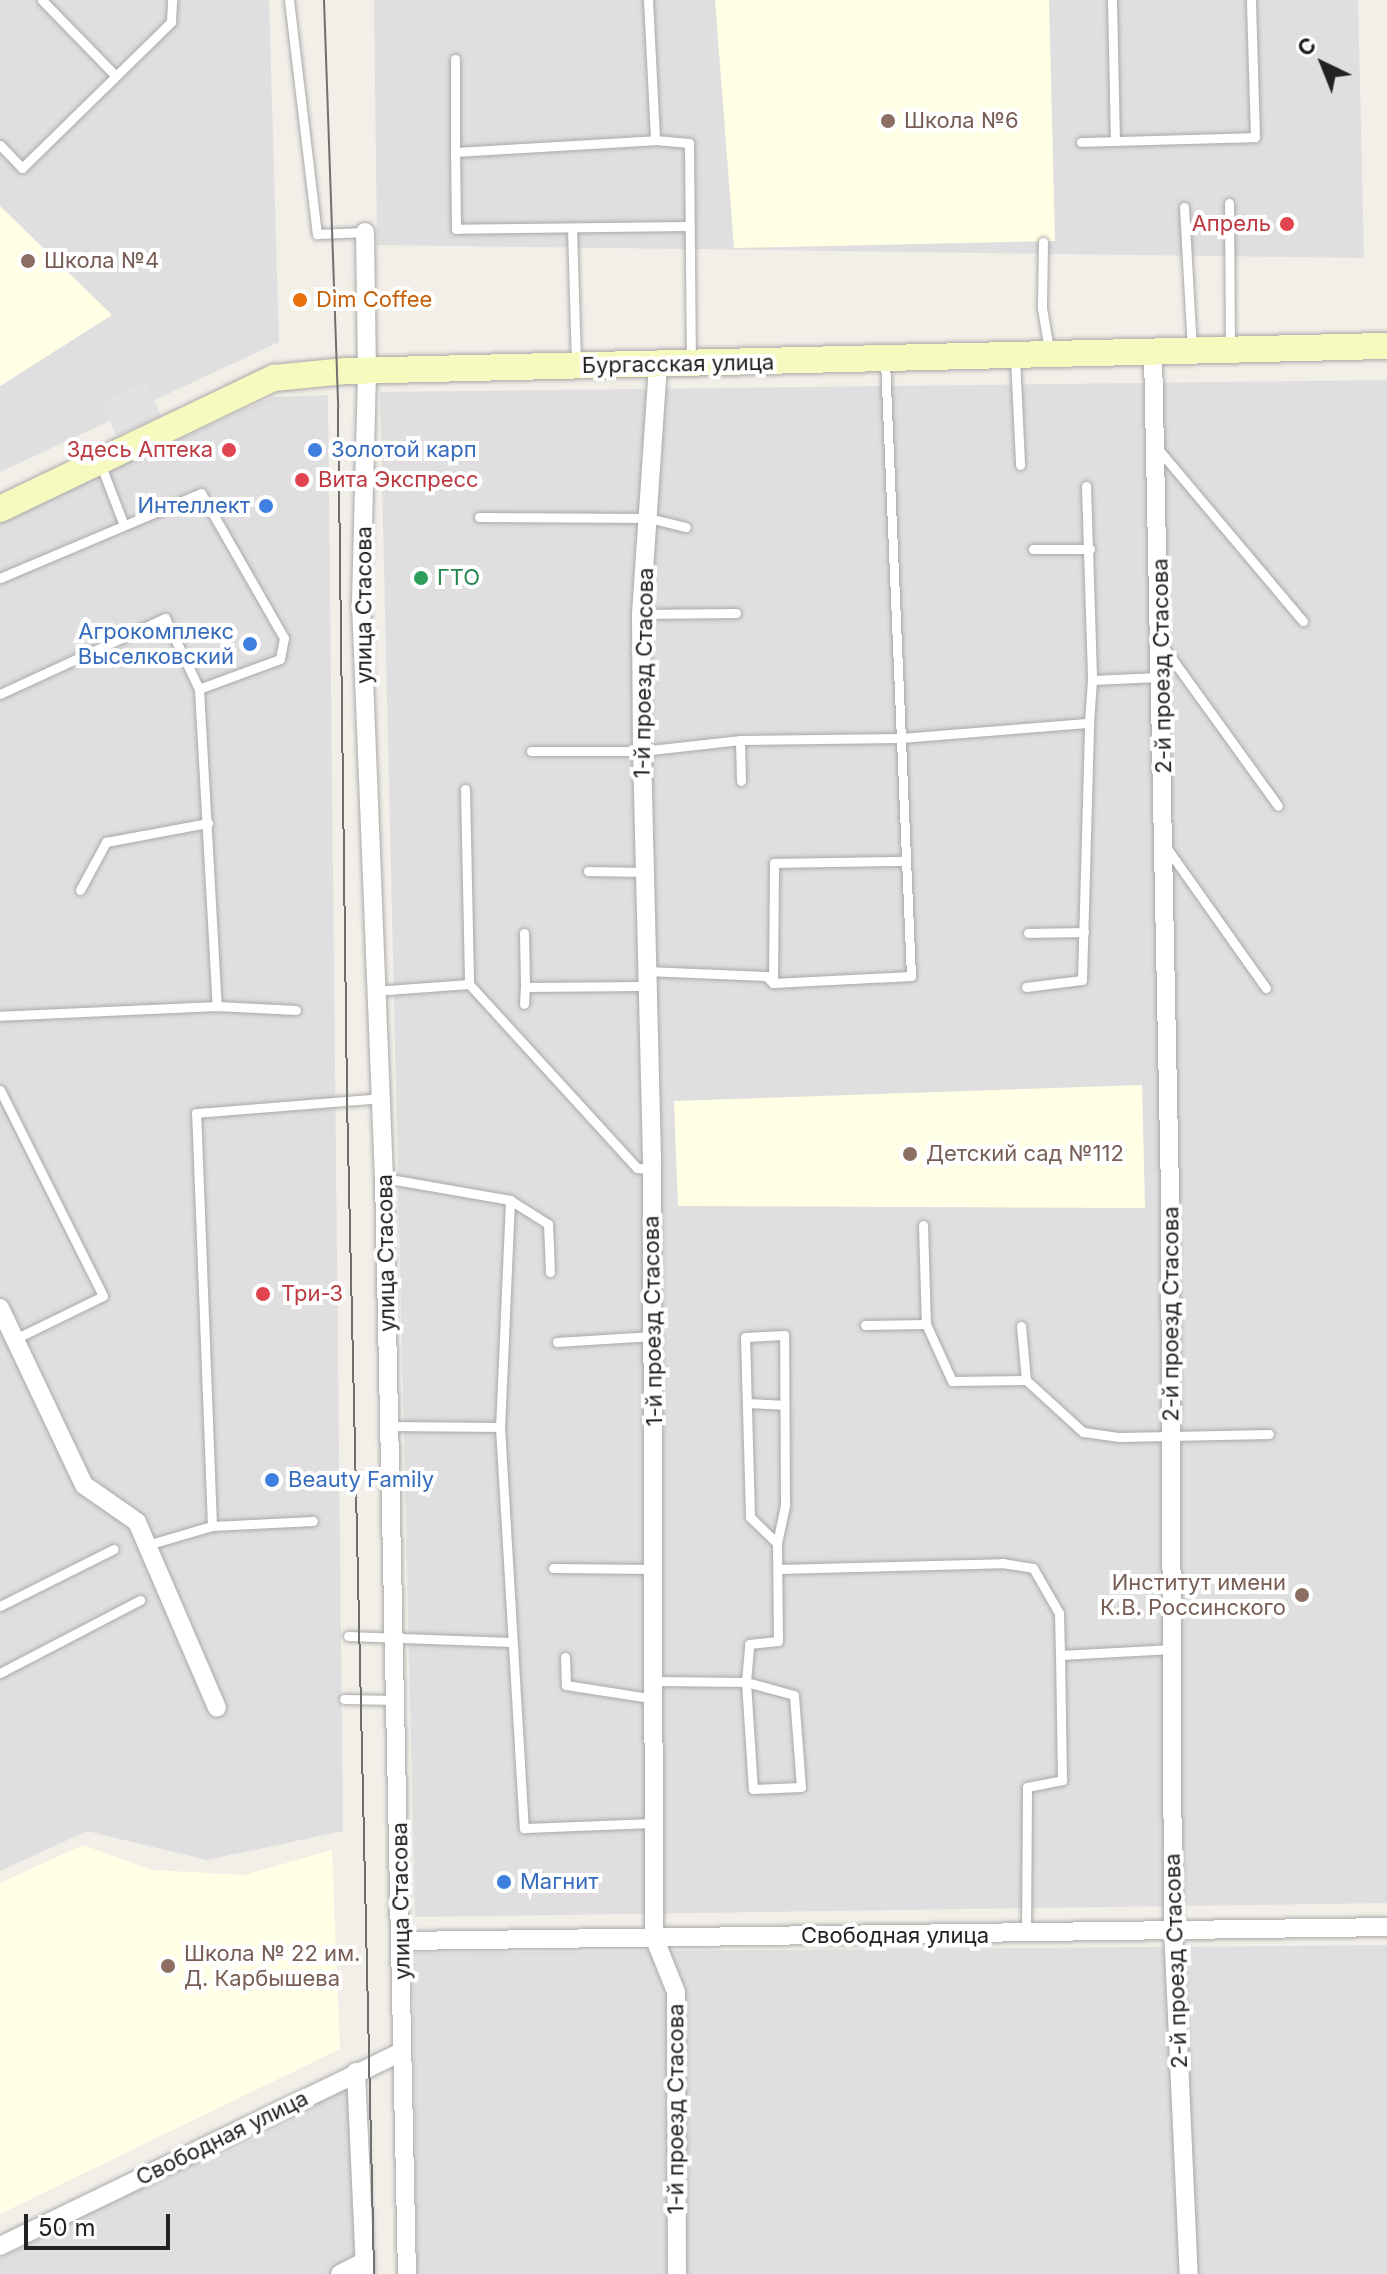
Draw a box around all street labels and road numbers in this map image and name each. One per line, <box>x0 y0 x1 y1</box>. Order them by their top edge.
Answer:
street label: Бургасская улица <box>582 349 774 379</box>
street label: улица Стасова <box>351 526 377 684</box>
street label: 2-й проезд Стасова <box>1147 558 1177 774</box>
street label: 1-й проезд Стасова <box>629 567 659 779</box>
street label: улица Стасова <box>371 1174 401 1332</box>
street label: 2-й проезд Стасова <box>1158 1206 1184 1422</box>
street label: 1-й проезд Стасова <box>638 1215 668 1427</box>
street label: улица Стасова <box>386 1822 416 1980</box>
street label: 2-й проезд Стасова <box>1159 1853 1193 2069</box>
street label: Свободная улица <box>801 1923 989 1949</box>
street label: 1-й проезд Стасова <box>663 2004 689 2214</box>
street label: Свободная улица <box>132 2085 312 2191</box>

